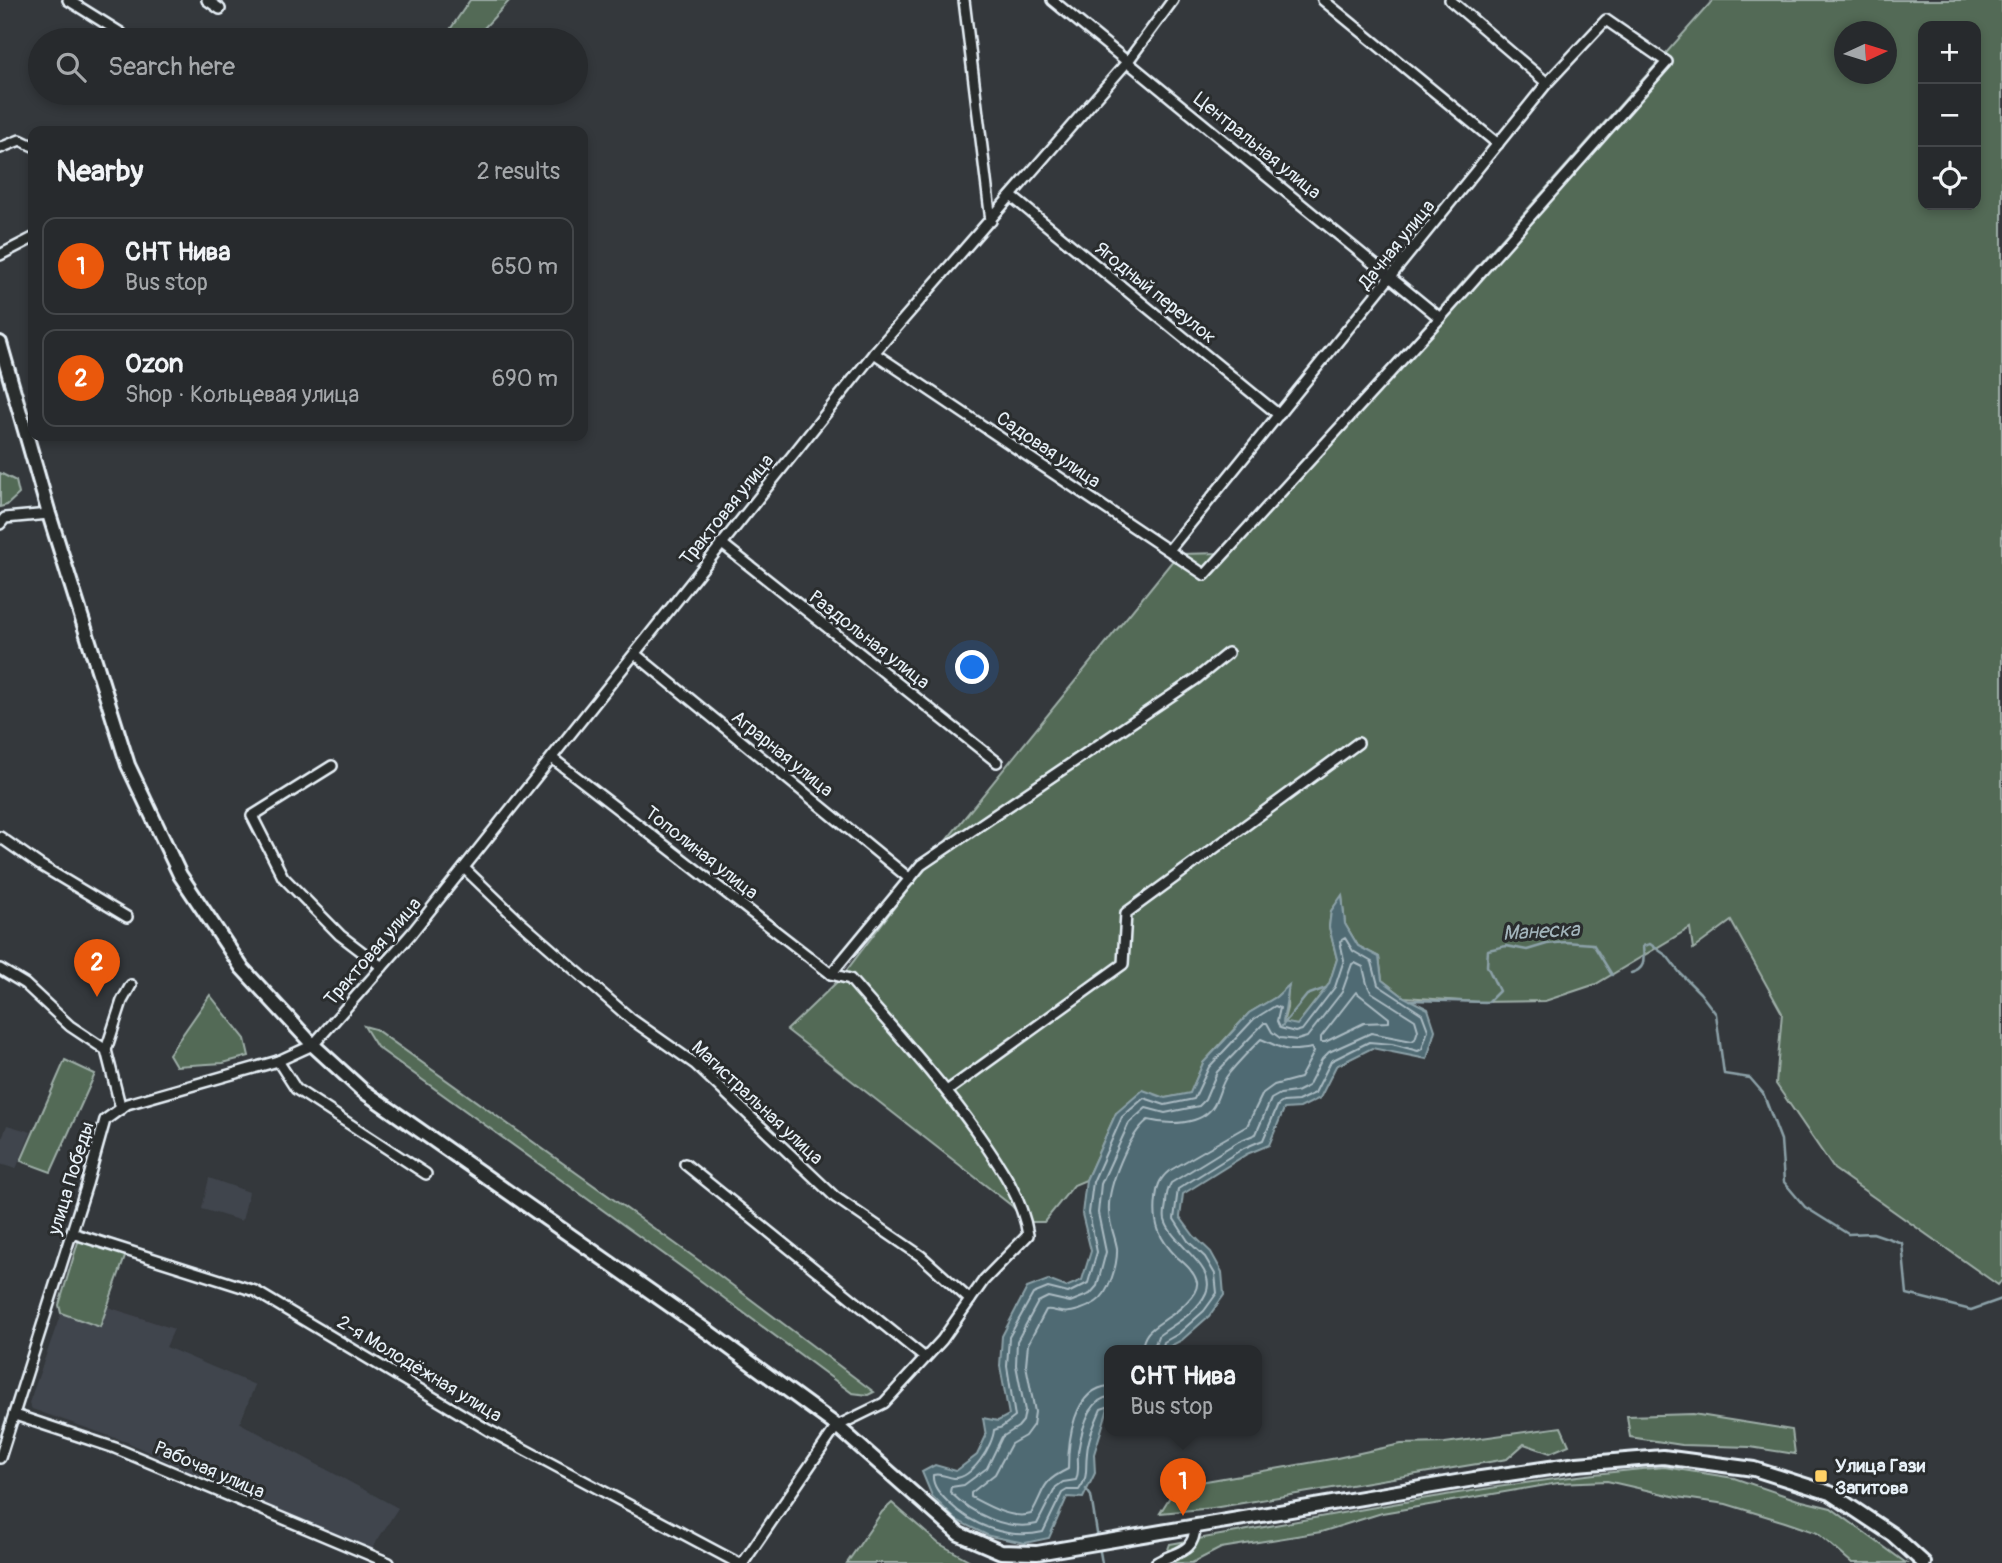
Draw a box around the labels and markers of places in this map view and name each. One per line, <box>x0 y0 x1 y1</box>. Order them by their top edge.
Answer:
pin: 2 <box>74 939 120 997</box>
place label: Улица Гази Загитова <box>1835 1454 1926 1500</box>
pin: 1 <box>1160 1458 1206 1516</box>
marker: Улица Гази Загитова <box>1813 1468 1829 1484</box>

